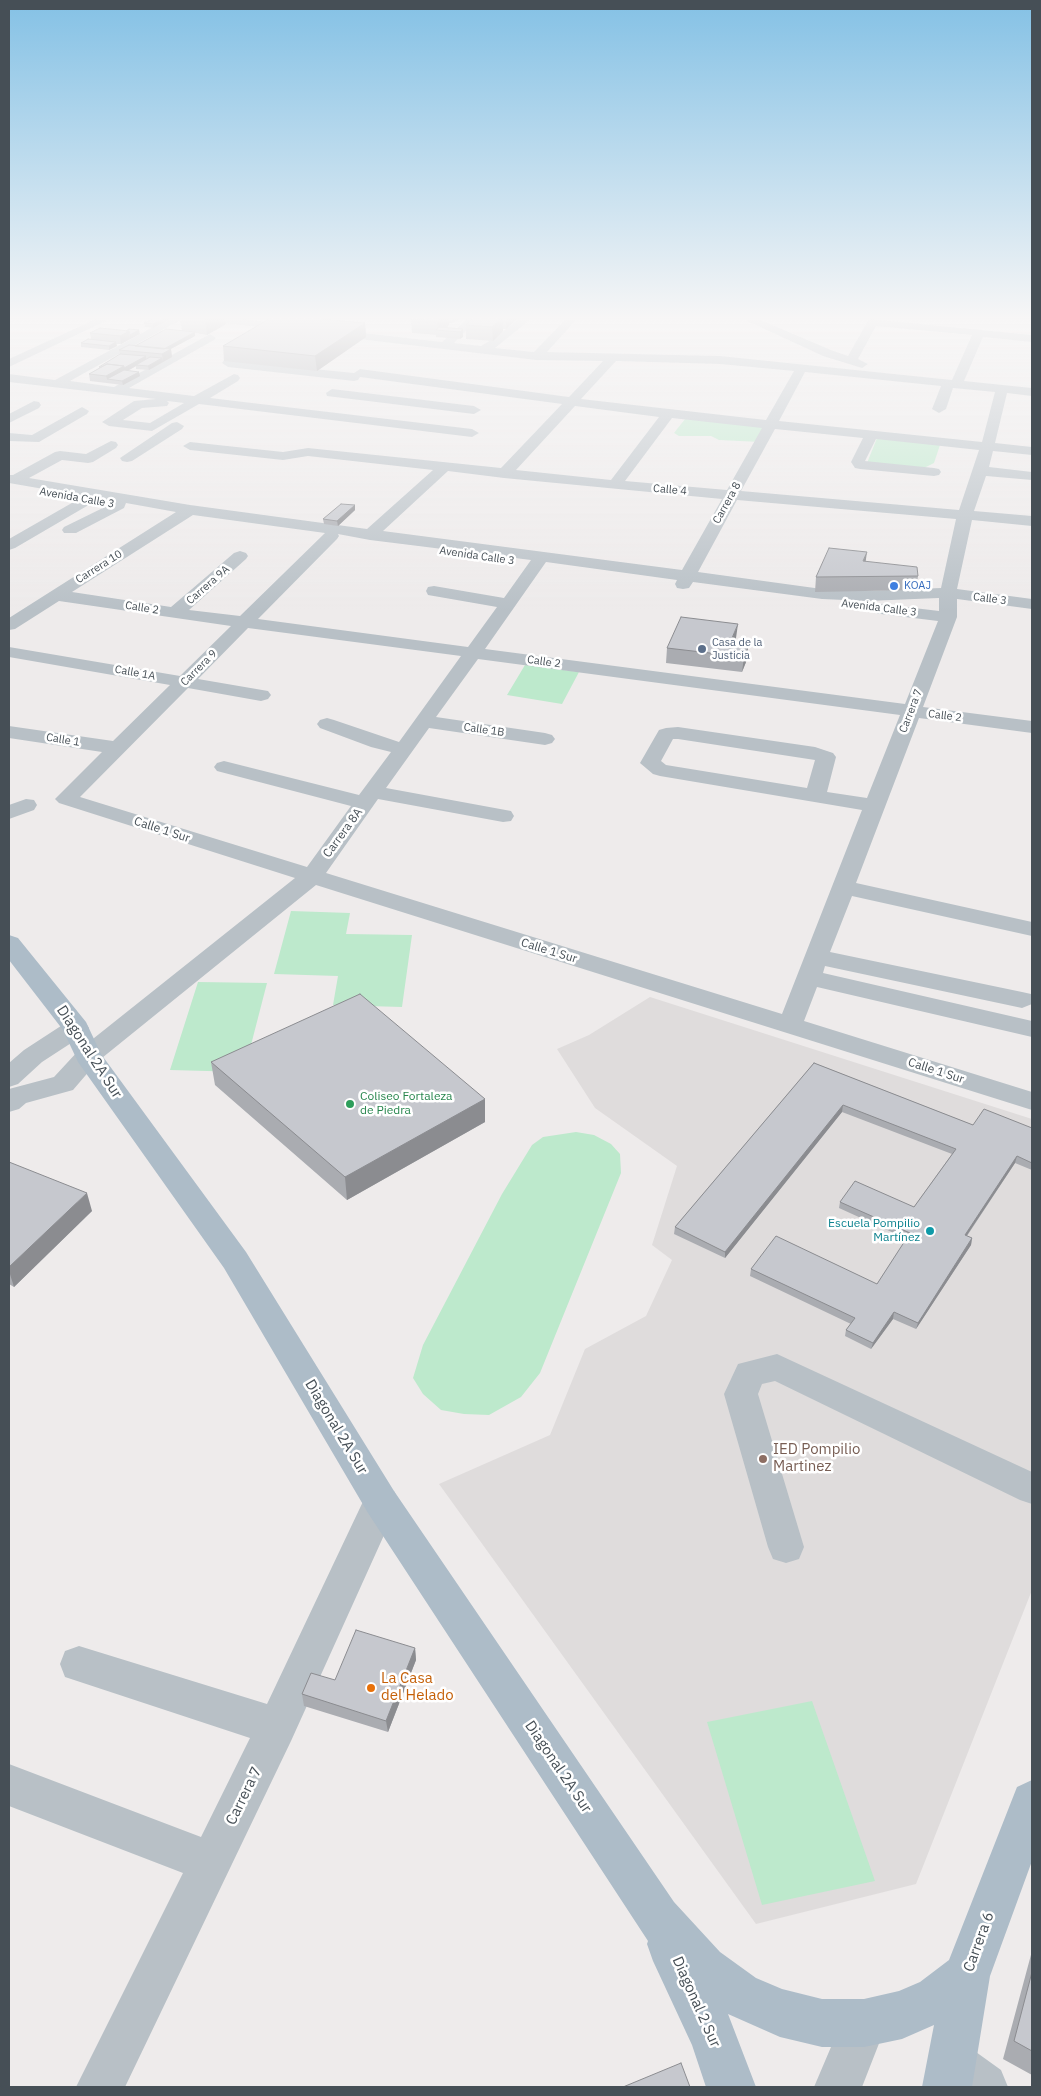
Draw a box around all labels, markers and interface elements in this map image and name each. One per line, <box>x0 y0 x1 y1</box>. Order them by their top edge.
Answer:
street label: Carrera 8 <box>710 480 744 526</box>
street label: Calle 4 <box>653 482 687 498</box>
street label: Avenida Calle 3 <box>38 485 116 511</box>
street label: Avenida Calle 3 <box>438 544 516 568</box>
street label: Carrera 10 <box>73 548 125 586</box>
street label: Carrera 9A <box>184 563 232 607</box>
place label: KOAJ <box>904 579 931 593</box>
marker: KOAJ <box>888 580 900 592</box>
street label: Calle 3 <box>972 590 1008 608</box>
street label: Avenida Calle 3 <box>841 597 917 619</box>
street label: Calle 2 <box>124 599 160 617</box>
place label: Casa de la Justicia <box>712 636 762 662</box>
marker: Casa de la Justicia <box>696 643 708 655</box>
street label: Carrera 9 <box>178 647 220 689</box>
street label: Calle 2 <box>526 653 562 671</box>
street label: Calle 1A <box>114 663 156 683</box>
street label: Carrera 7 <box>897 687 925 735</box>
street label: Calle 2 <box>927 707 963 725</box>
street label: Calle 1B <box>463 721 505 739</box>
street label: Calle 1 <box>45 731 81 749</box>
street label: Carrera 8A <box>320 805 366 861</box>
street label: Calle 1 Sur <box>132 814 192 846</box>
street label: Calle 1 Sur <box>519 936 579 966</box>
street label: Diagonal 2A Sur <box>52 1002 126 1102</box>
street label: Calle 1 Sur <box>906 1055 966 1087</box>
place label: Coliseo Fortaleza de Piedra <box>360 1090 452 1118</box>
marker: Coliseo Fortaleza de Piedra <box>344 1098 356 1110</box>
place label: Escuela Pompilio Martínez <box>828 1217 920 1245</box>
marker: Escuela Pompilio Martínez <box>924 1225 936 1237</box>
street label: Diagonal 2A Sur <box>301 1376 371 1478</box>
place label: IED Pompilio Martinez <box>773 1441 860 1476</box>
marker: IED Pompilio Martinez <box>757 1453 769 1465</box>
place label: La Casa del Helado <box>381 1670 454 1705</box>
marker: La Casa del Helado <box>365 1682 377 1694</box>
street label: Diagonal 2A Sur <box>521 1718 595 1816</box>
street label: Carrera 7 <box>222 1764 266 1828</box>
street label: Carrera 6 <box>960 1910 998 1974</box>
street label: Diagonal 2 Sur <box>668 1954 724 2050</box>

